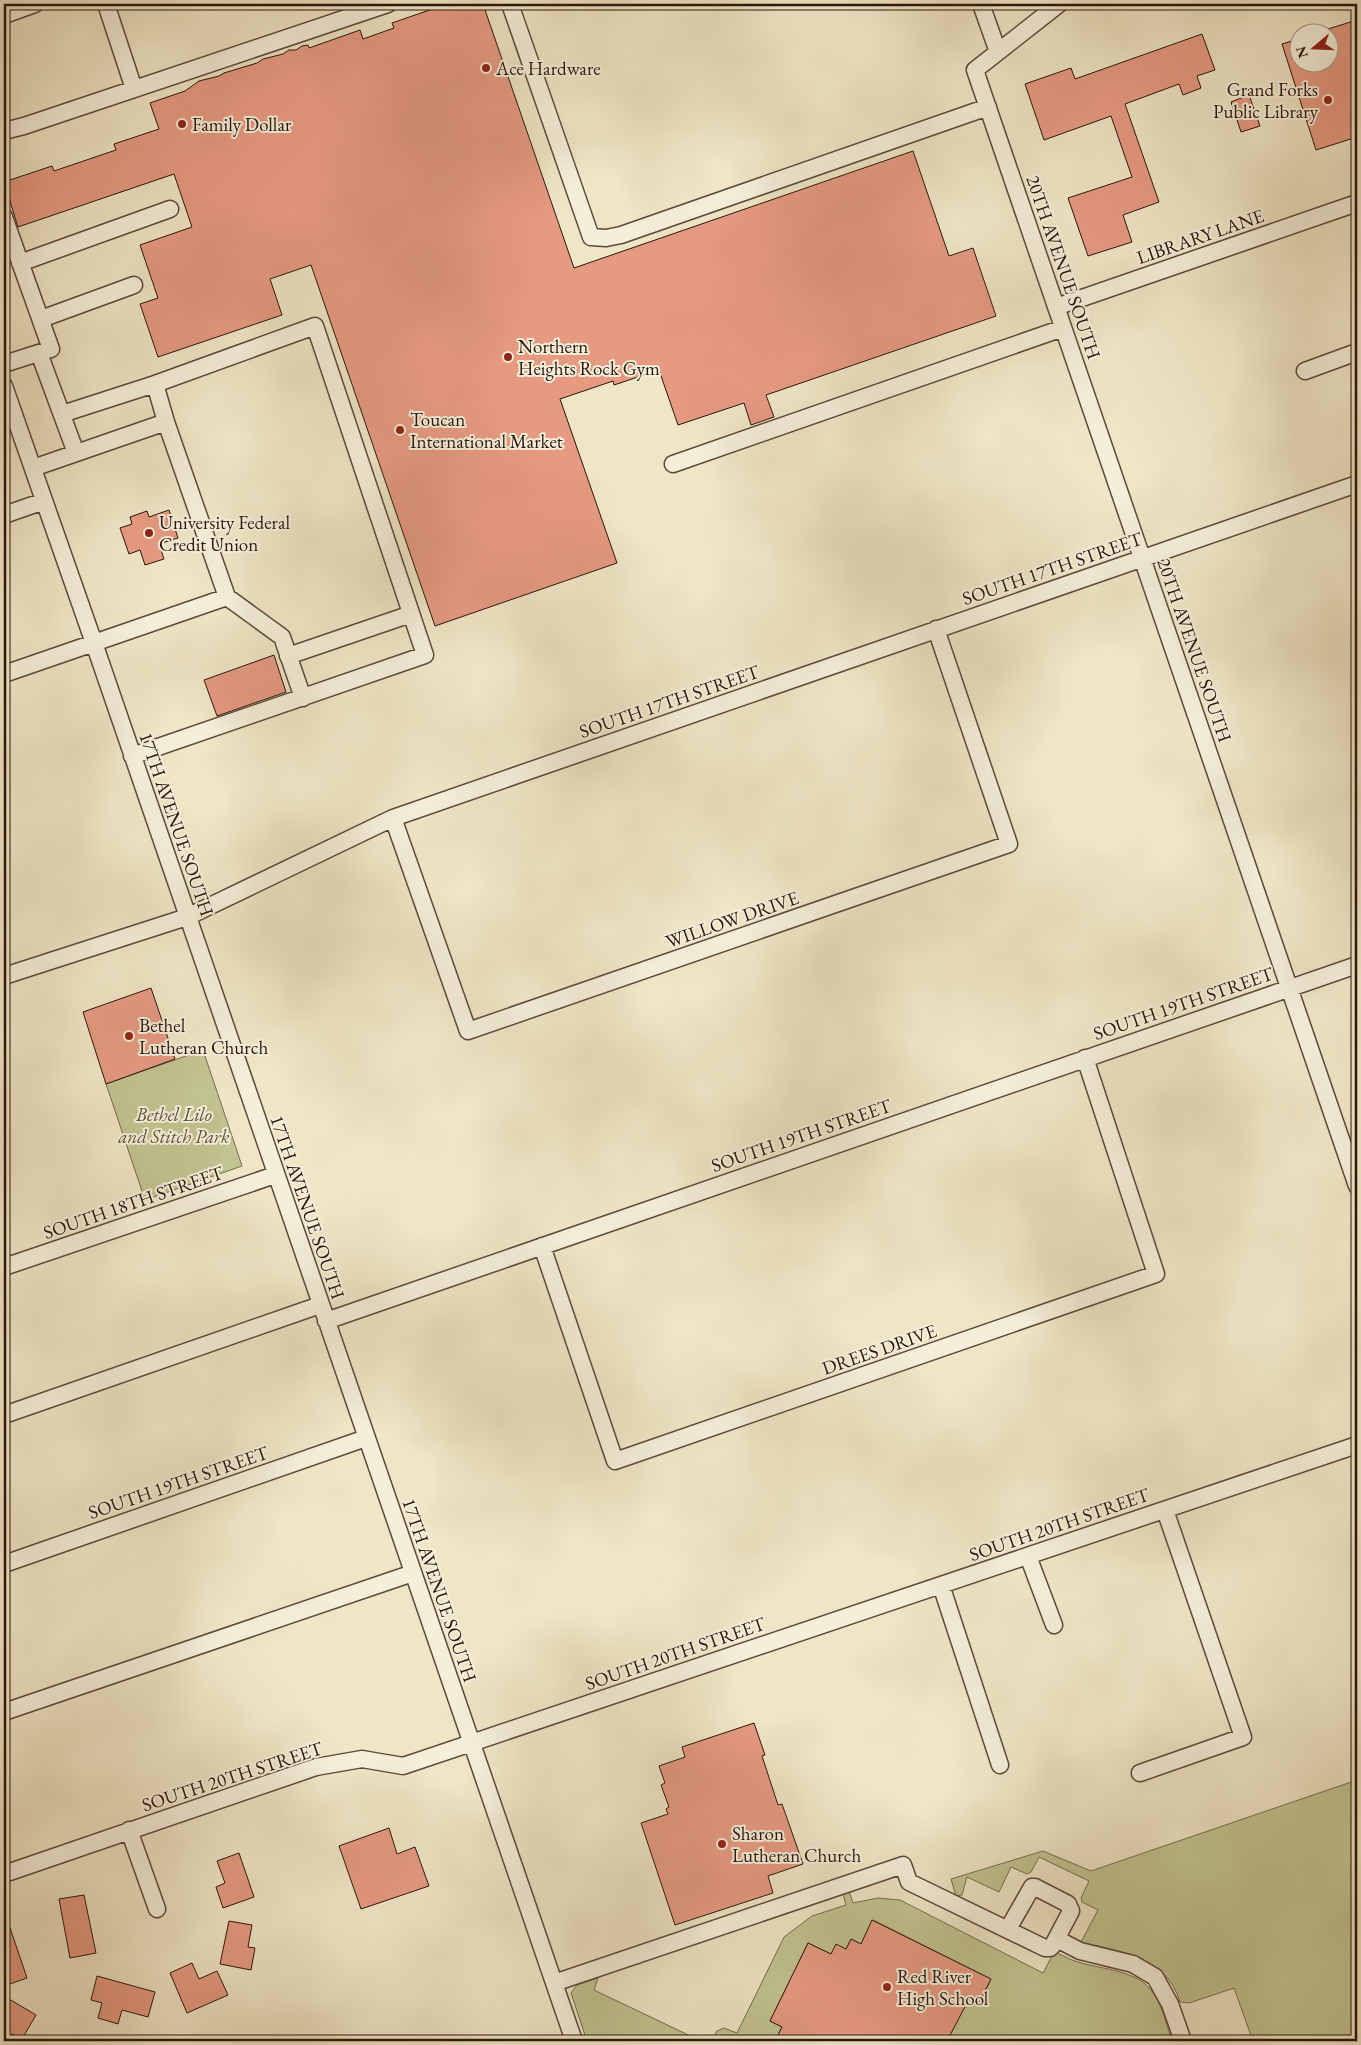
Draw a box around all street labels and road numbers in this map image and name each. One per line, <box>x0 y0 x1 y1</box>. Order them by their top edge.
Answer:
street label: 20TH AVENUE SOUTH <box>1020 172 1107 363</box>
street label: LIBRARY LANE <box>1133 203 1267 270</box>
street label: SOUTH 17TH STREET <box>959 526 1146 611</box>
street label: 20TH AVENUE SOUTH <box>1151 555 1238 746</box>
street label: SOUTH 17TH STREET <box>576 659 763 744</box>
street label: 17TH AVENUE SOUTH <box>133 729 220 920</box>
street label: WILLOW DRIVE <box>662 885 802 954</box>
street label: SOUTH 19TH STREET <box>1090 961 1277 1046</box>
street label: SOUTH 19TH STREET <box>708 1093 895 1178</box>
street label: 17TH AVENUE SOUTH <box>264 1112 351 1303</box>
street label: SOUTH 18TH STREET <box>40 1160 227 1245</box>
street label: DREES DRIVE <box>818 1318 940 1381</box>
street label: SOUTH 19TH STREET <box>85 1440 272 1525</box>
street label: SOUTH 20TH STREET <box>966 1482 1153 1567</box>
street label: 17TH AVENUE SOUTH <box>396 1495 483 1686</box>
street label: SOUTH 20TH STREET <box>582 1611 769 1696</box>
street label: SOUTH 20TH STREET <box>139 1735 326 1818</box>

